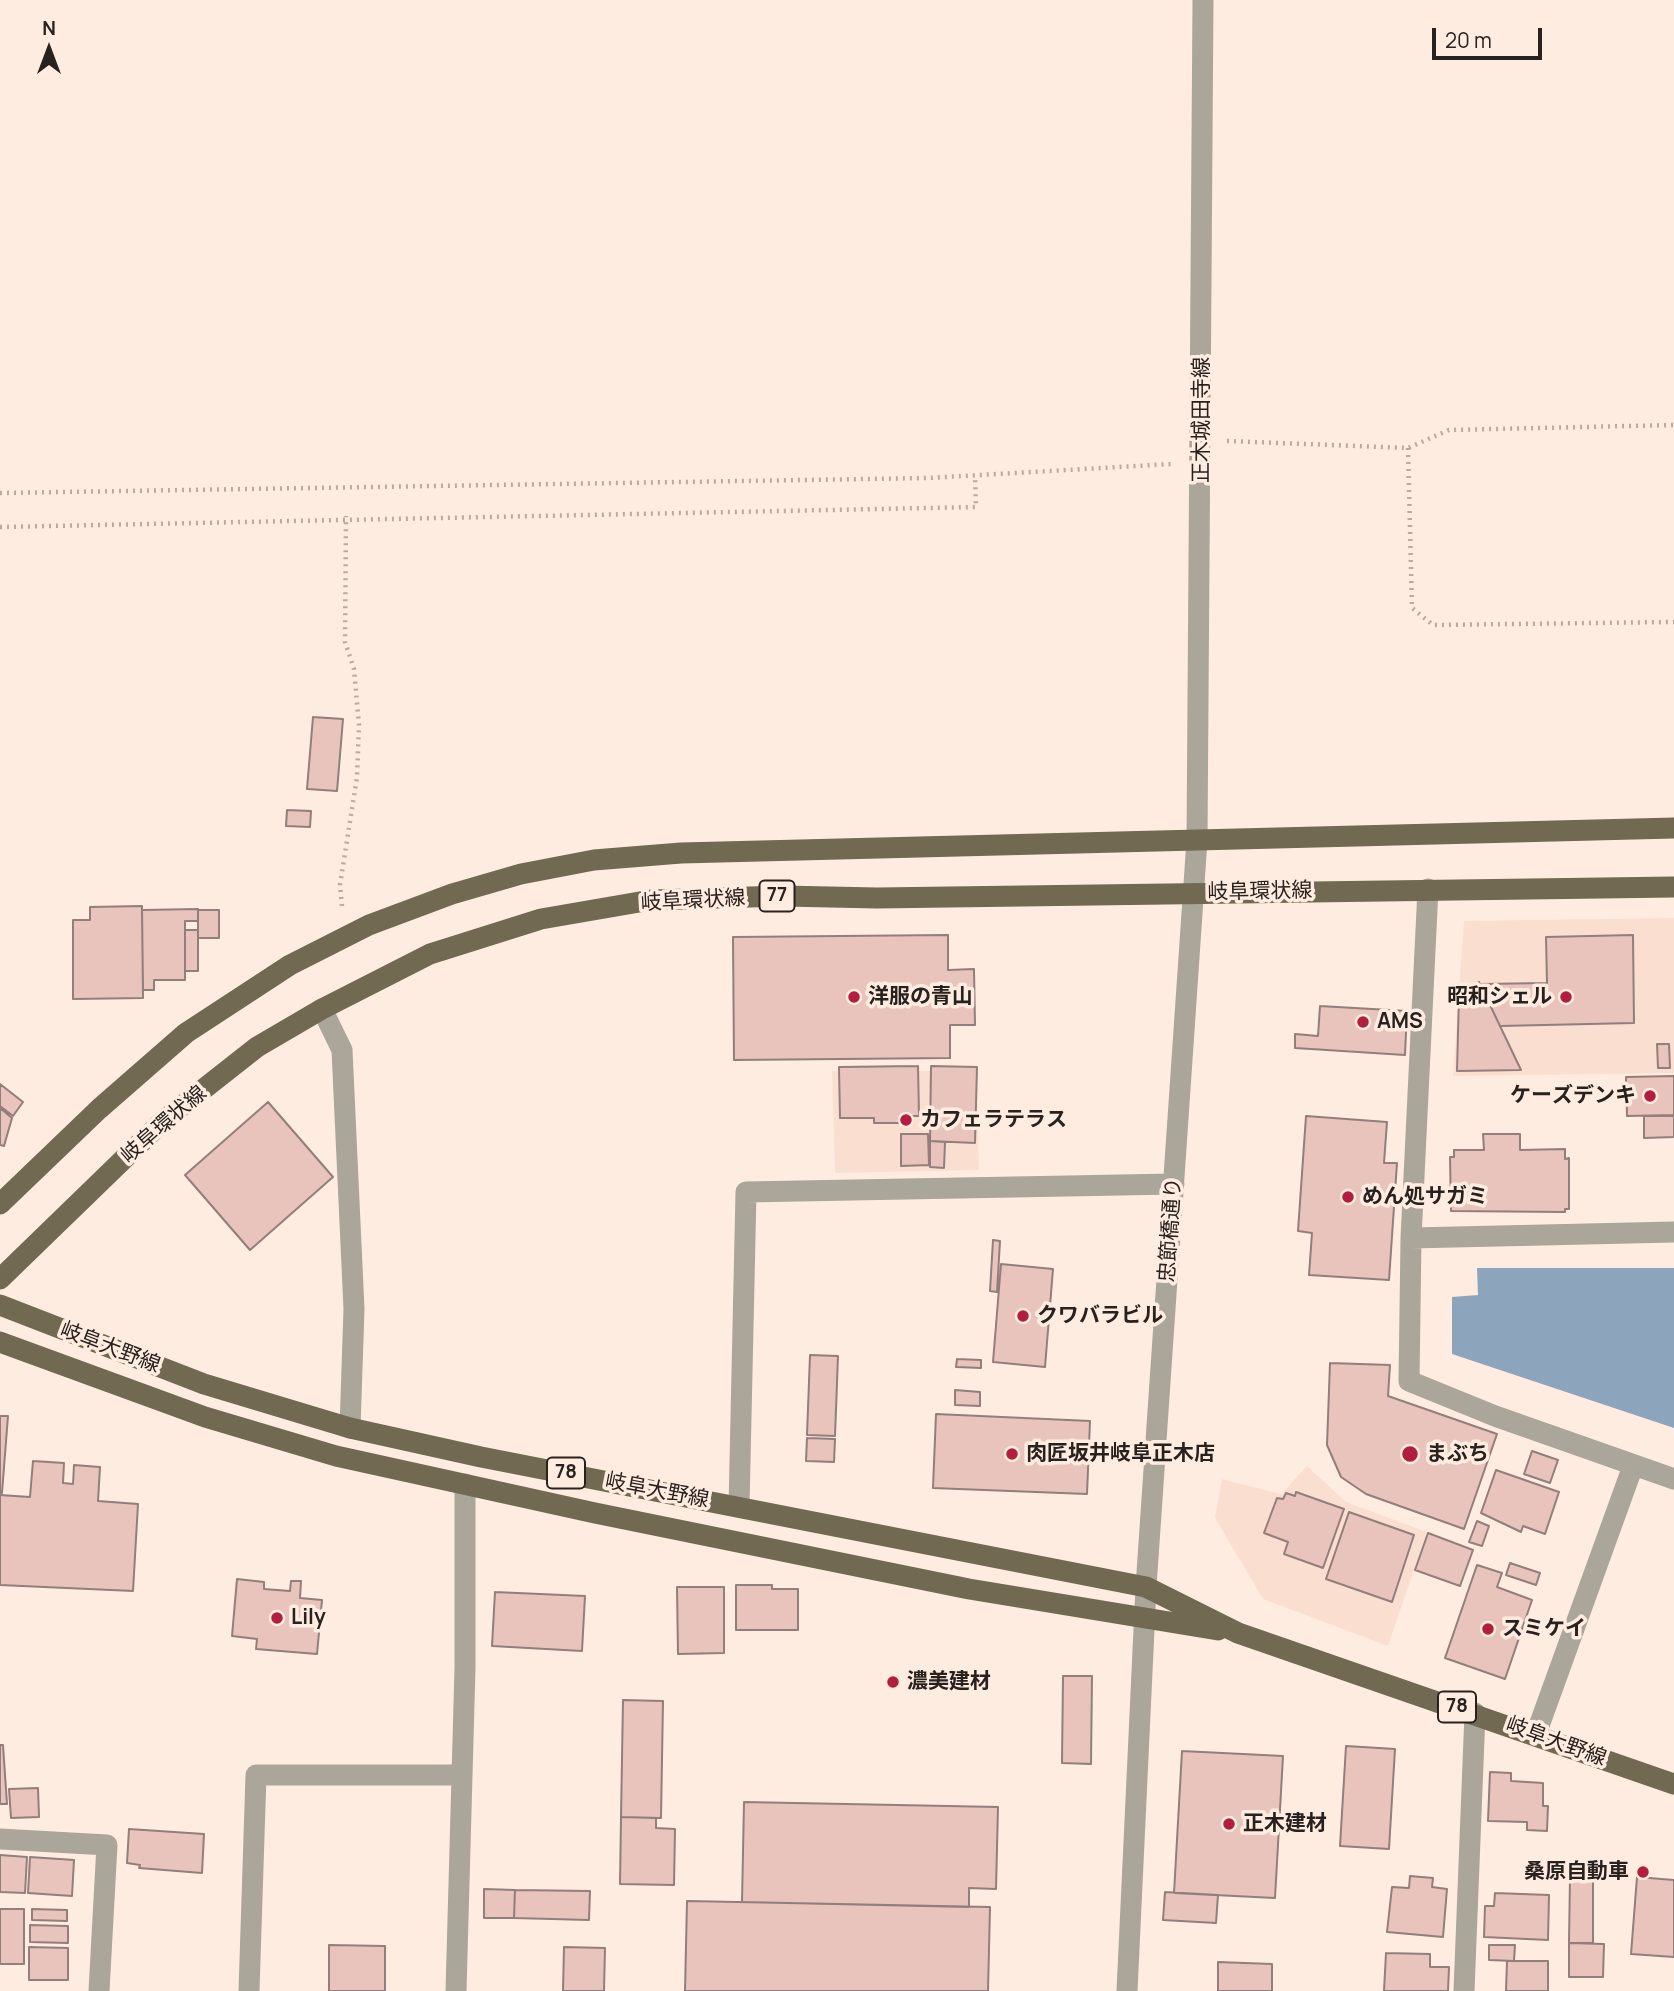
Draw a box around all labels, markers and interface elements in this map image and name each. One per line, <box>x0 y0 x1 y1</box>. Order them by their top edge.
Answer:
north arrow <box>14 14 84 84</box>
scale bar <box>1436 14 1546 58</box>
text: N <box>42 15 56 41</box>
text: 20 m <box>1445 26 1492 54</box>
street label: 正木城田寺線 <box>1189 357 1215 483</box>
street label: 岐阜環状線 <box>1207 878 1313 906</box>
road number: 77 <box>760 880 794 912</box>
street label: 岐阜環状線 <box>640 886 746 916</box>
place label: 洋服の青山 <box>868 984 973 1010</box>
place label: 昭和シェル <box>1447 984 1552 1010</box>
marker: 洋服の青山 <box>846 989 862 1005</box>
marker: 昭和シェル <box>1558 989 1574 1005</box>
place label: AMS <box>1377 1009 1423 1035</box>
marker: AMS <box>1355 1014 1371 1030</box>
street label: 岐阜環状線 <box>116 1081 212 1169</box>
place label: ケーズデンキ <box>1510 1083 1636 1109</box>
marker: ケーズデンキ <box>1642 1088 1658 1104</box>
place label: カフェラテラス <box>920 1107 1067 1133</box>
marker: カフェラテラス <box>898 1112 914 1128</box>
street label: 忠節橋通り <box>1155 1177 1187 1283</box>
place label: めん処サガミ <box>1362 1184 1488 1210</box>
marker: めん処サガミ <box>1340 1189 1356 1205</box>
place label: クワバラビル <box>1037 1303 1163 1329</box>
marker: クワバラビル <box>1015 1308 1031 1324</box>
street label: 岐阜大野線 <box>56 1317 164 1379</box>
place label: 肉匠坂井岐阜正木店 <box>1026 1441 1215 1467</box>
place label: まぶち <box>1426 1441 1489 1467</box>
marker: まぶち <box>1400 1444 1420 1464</box>
marker: 肉匠坂井岐阜正木店 <box>1004 1446 1020 1462</box>
road number: 78 <box>547 1457 585 1488</box>
street label: 岐阜大野線 <box>603 1469 711 1513</box>
place label: Lily <box>291 1605 326 1631</box>
marker: Lily <box>269 1610 285 1626</box>
place label: スミケイ <box>1502 1616 1586 1642</box>
marker: スミケイ <box>1480 1621 1496 1637</box>
place label: 濃美建材 <box>907 1669 991 1695</box>
marker: 濃美建材 <box>885 1674 901 1690</box>
road number: 78 <box>1438 1692 1476 1722</box>
street label: 岐阜大野線 <box>1502 1712 1610 1772</box>
place label: 正木建材 <box>1243 1811 1327 1837</box>
marker: 正木建材 <box>1221 1816 1237 1832</box>
place label: 桑原自動車 <box>1524 1859 1629 1885</box>
marker: 桑原自動車 <box>1635 1864 1651 1880</box>

